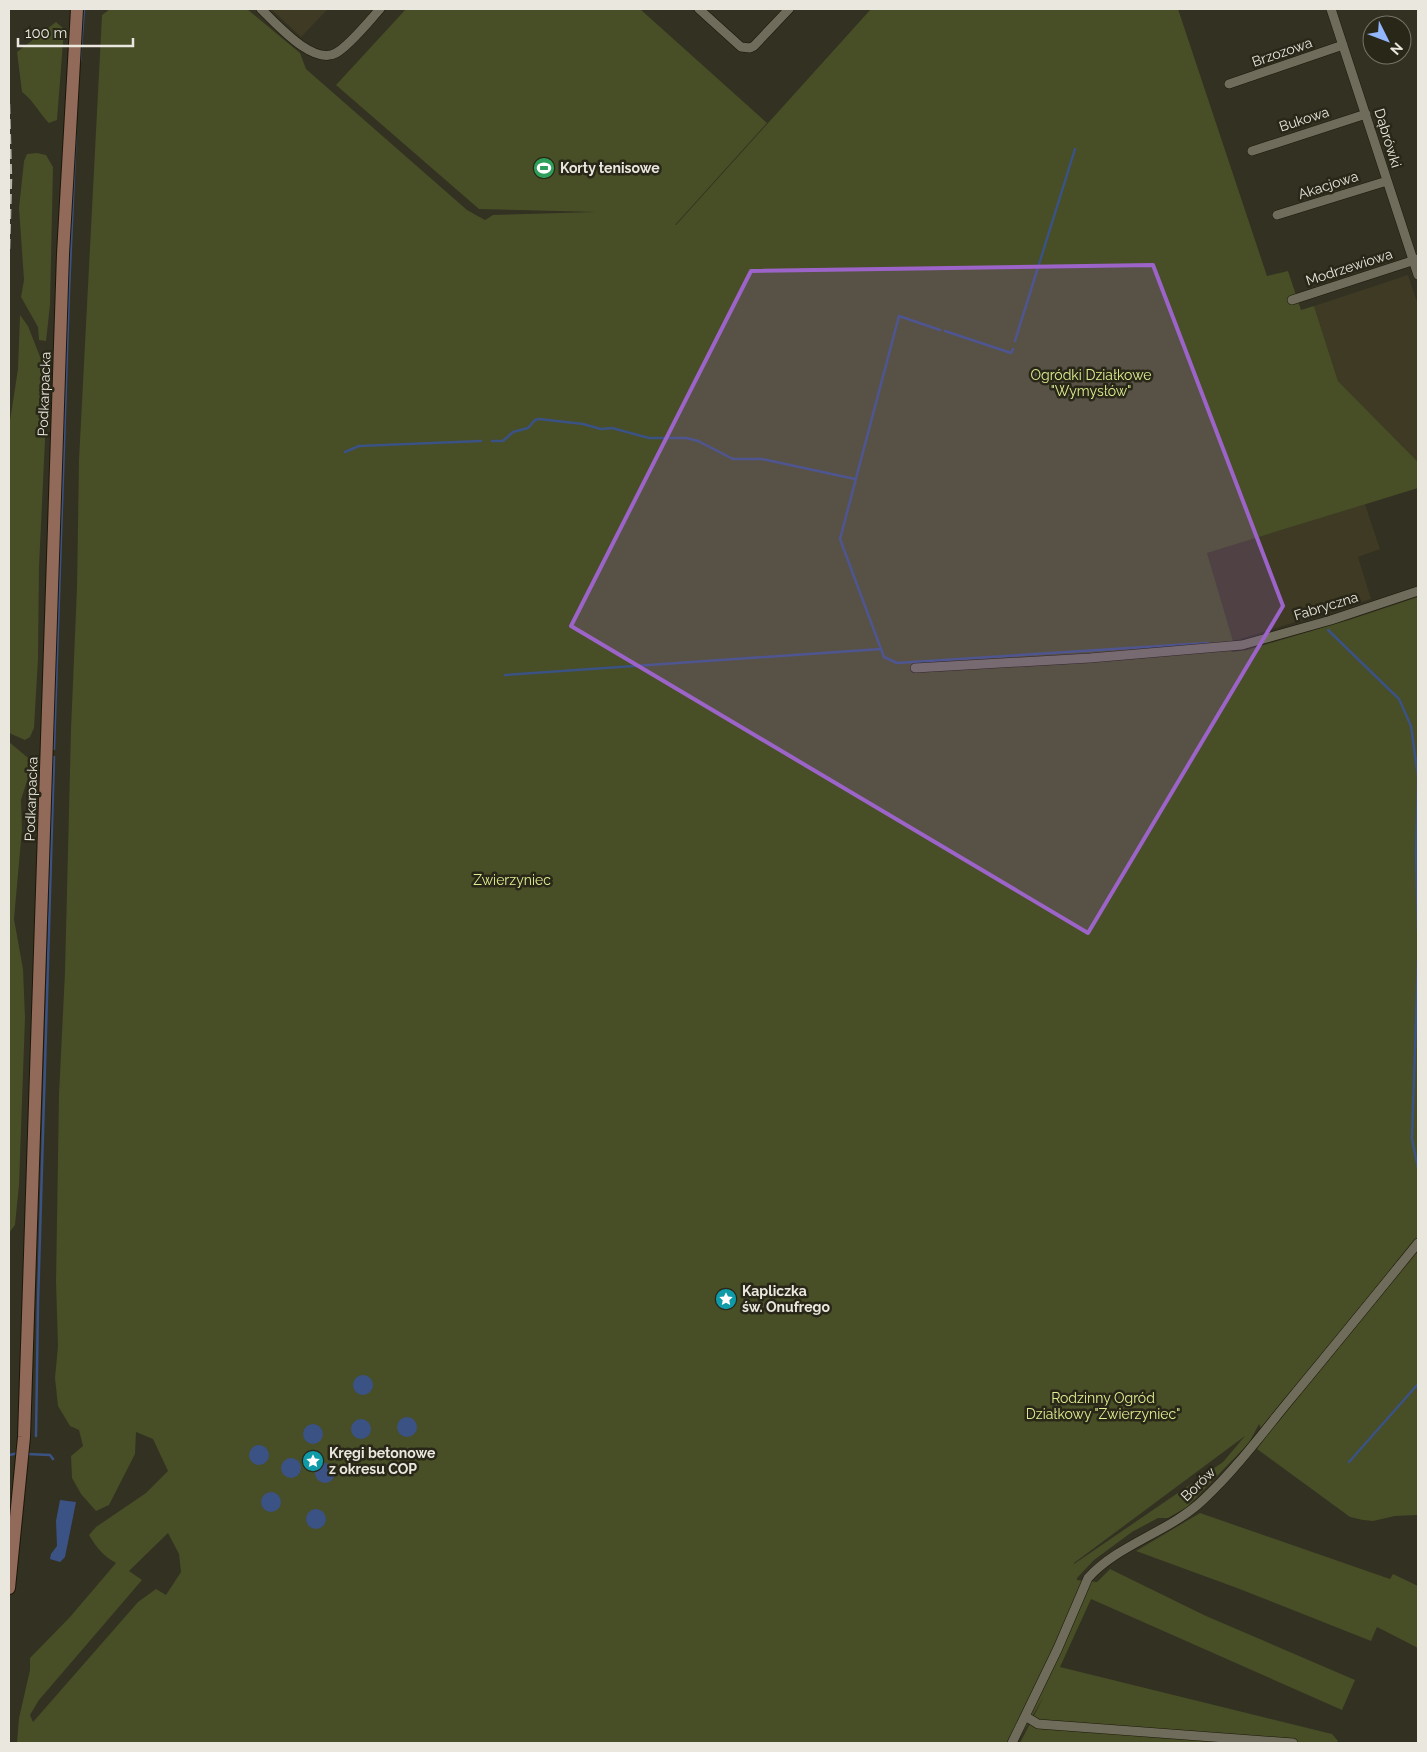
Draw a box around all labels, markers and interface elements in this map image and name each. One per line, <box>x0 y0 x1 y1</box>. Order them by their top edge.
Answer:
scale bar <box>18 15 132 47</box>
north arrow <box>1362 15 1412 65</box>
text: 100 m <box>25 24 67 42</box>
street label: Brzozowa <box>1250 34 1314 70</box>
text: N <box>1387 39 1406 58</box>
street label: Bukowa <box>1277 103 1331 135</box>
street label: Dąbrówki <box>1371 107 1405 169</box>
sports icon: Korty tenisowe <box>532 156 556 180</box>
place label: Korty tenisowe <box>560 160 660 176</box>
street label: Akacjowa <box>1296 168 1360 202</box>
street label: Modrzewiowa <box>1304 245 1394 289</box>
street label: Podkarpacka <box>35 351 53 437</box>
park label: Ogródki Działkowe "Wymysłów" <box>1030 367 1152 399</box>
street label: Fabryczna <box>1292 589 1360 623</box>
street label: Podkarpacka <box>22 756 40 842</box>
park label: Zwierzyniec <box>473 872 551 888</box>
place label: Kapliczka św. Onufrego <box>742 1283 830 1315</box>
place icon: Kapliczka św. Onufrego <box>714 1287 738 1311</box>
park label: Rodzinny Ogród Działkowy "Zwierzyniec" <box>1026 1390 1180 1422</box>
place label: Kręgi betonowe z okresu COP <box>329 1445 436 1477</box>
place icon: Kręgi betonowe z okresu COP <box>301 1449 325 1473</box>
street label: Borów <box>1177 1463 1219 1504</box>

